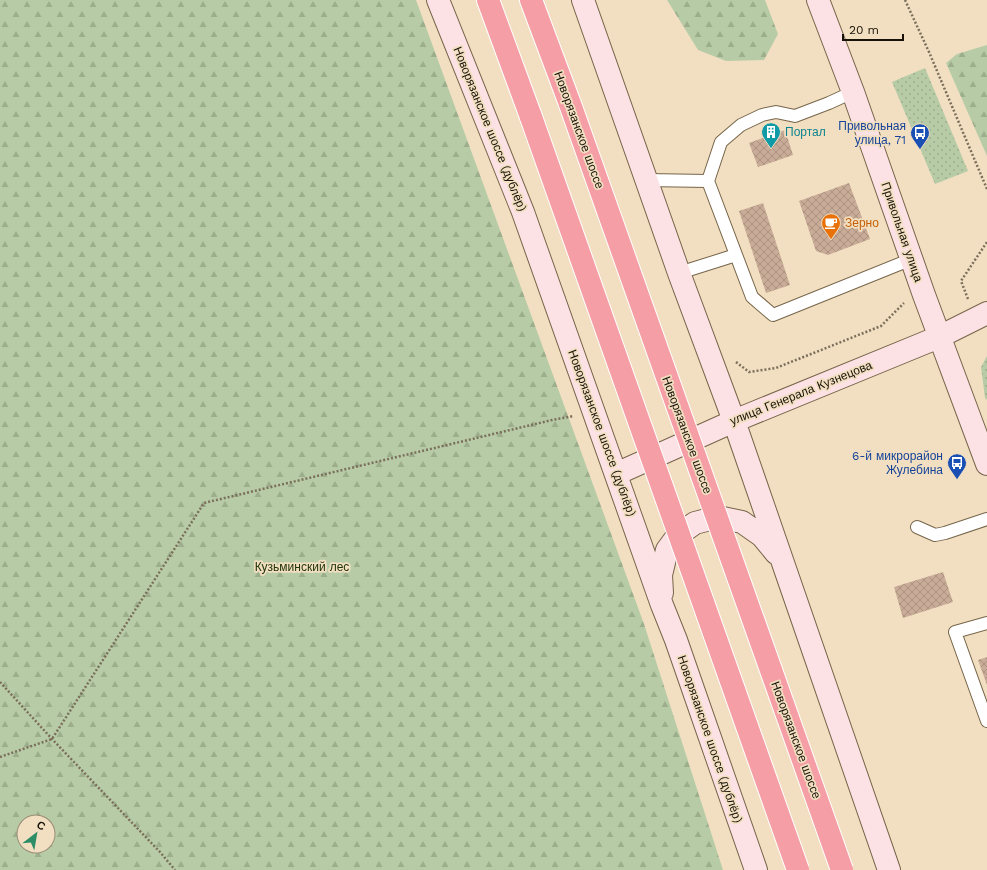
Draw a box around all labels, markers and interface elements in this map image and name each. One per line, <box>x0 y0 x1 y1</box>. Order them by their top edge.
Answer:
scale bar <box>843 16 903 42</box>
text: 20 m <box>849 23 879 37</box>
street label: Новорязанское шоссе (дублёр) <box>451 45 529 213</box>
street label: Новорязанское шоссе <box>551 69 607 191</box>
place label: Привольная улица, 71 <box>838 119 906 147</box>
building icon: Портал <box>760 121 782 149</box>
bus stop icon: Привольная улица, 71 <box>909 122 931 150</box>
place label: Портал <box>785 125 826 139</box>
street label: Привольная улица <box>878 180 926 284</box>
cafe icon: Зерно <box>820 212 842 240</box>
place label: Зерно <box>845 216 879 230</box>
street label: Новорязанское шоссе (дублёр) <box>565 348 639 518</box>
street label: улица Генерала Кузнецова <box>728 358 874 428</box>
street label: Новорязанское шоссе <box>659 374 715 496</box>
place label: 6-й микрорайон Жулебина <box>852 449 943 477</box>
bus stop icon: 6-й микрорайон Жулебина <box>946 452 968 480</box>
park label: Кузьминский лес <box>255 560 349 574</box>
street label: Новорязанское шоссе (дублёр) <box>675 653 745 825</box>
street label: Новорязанское шоссе <box>768 679 824 801</box>
north arrow <box>16 814 56 854</box>
text: С <box>34 818 48 834</box>

